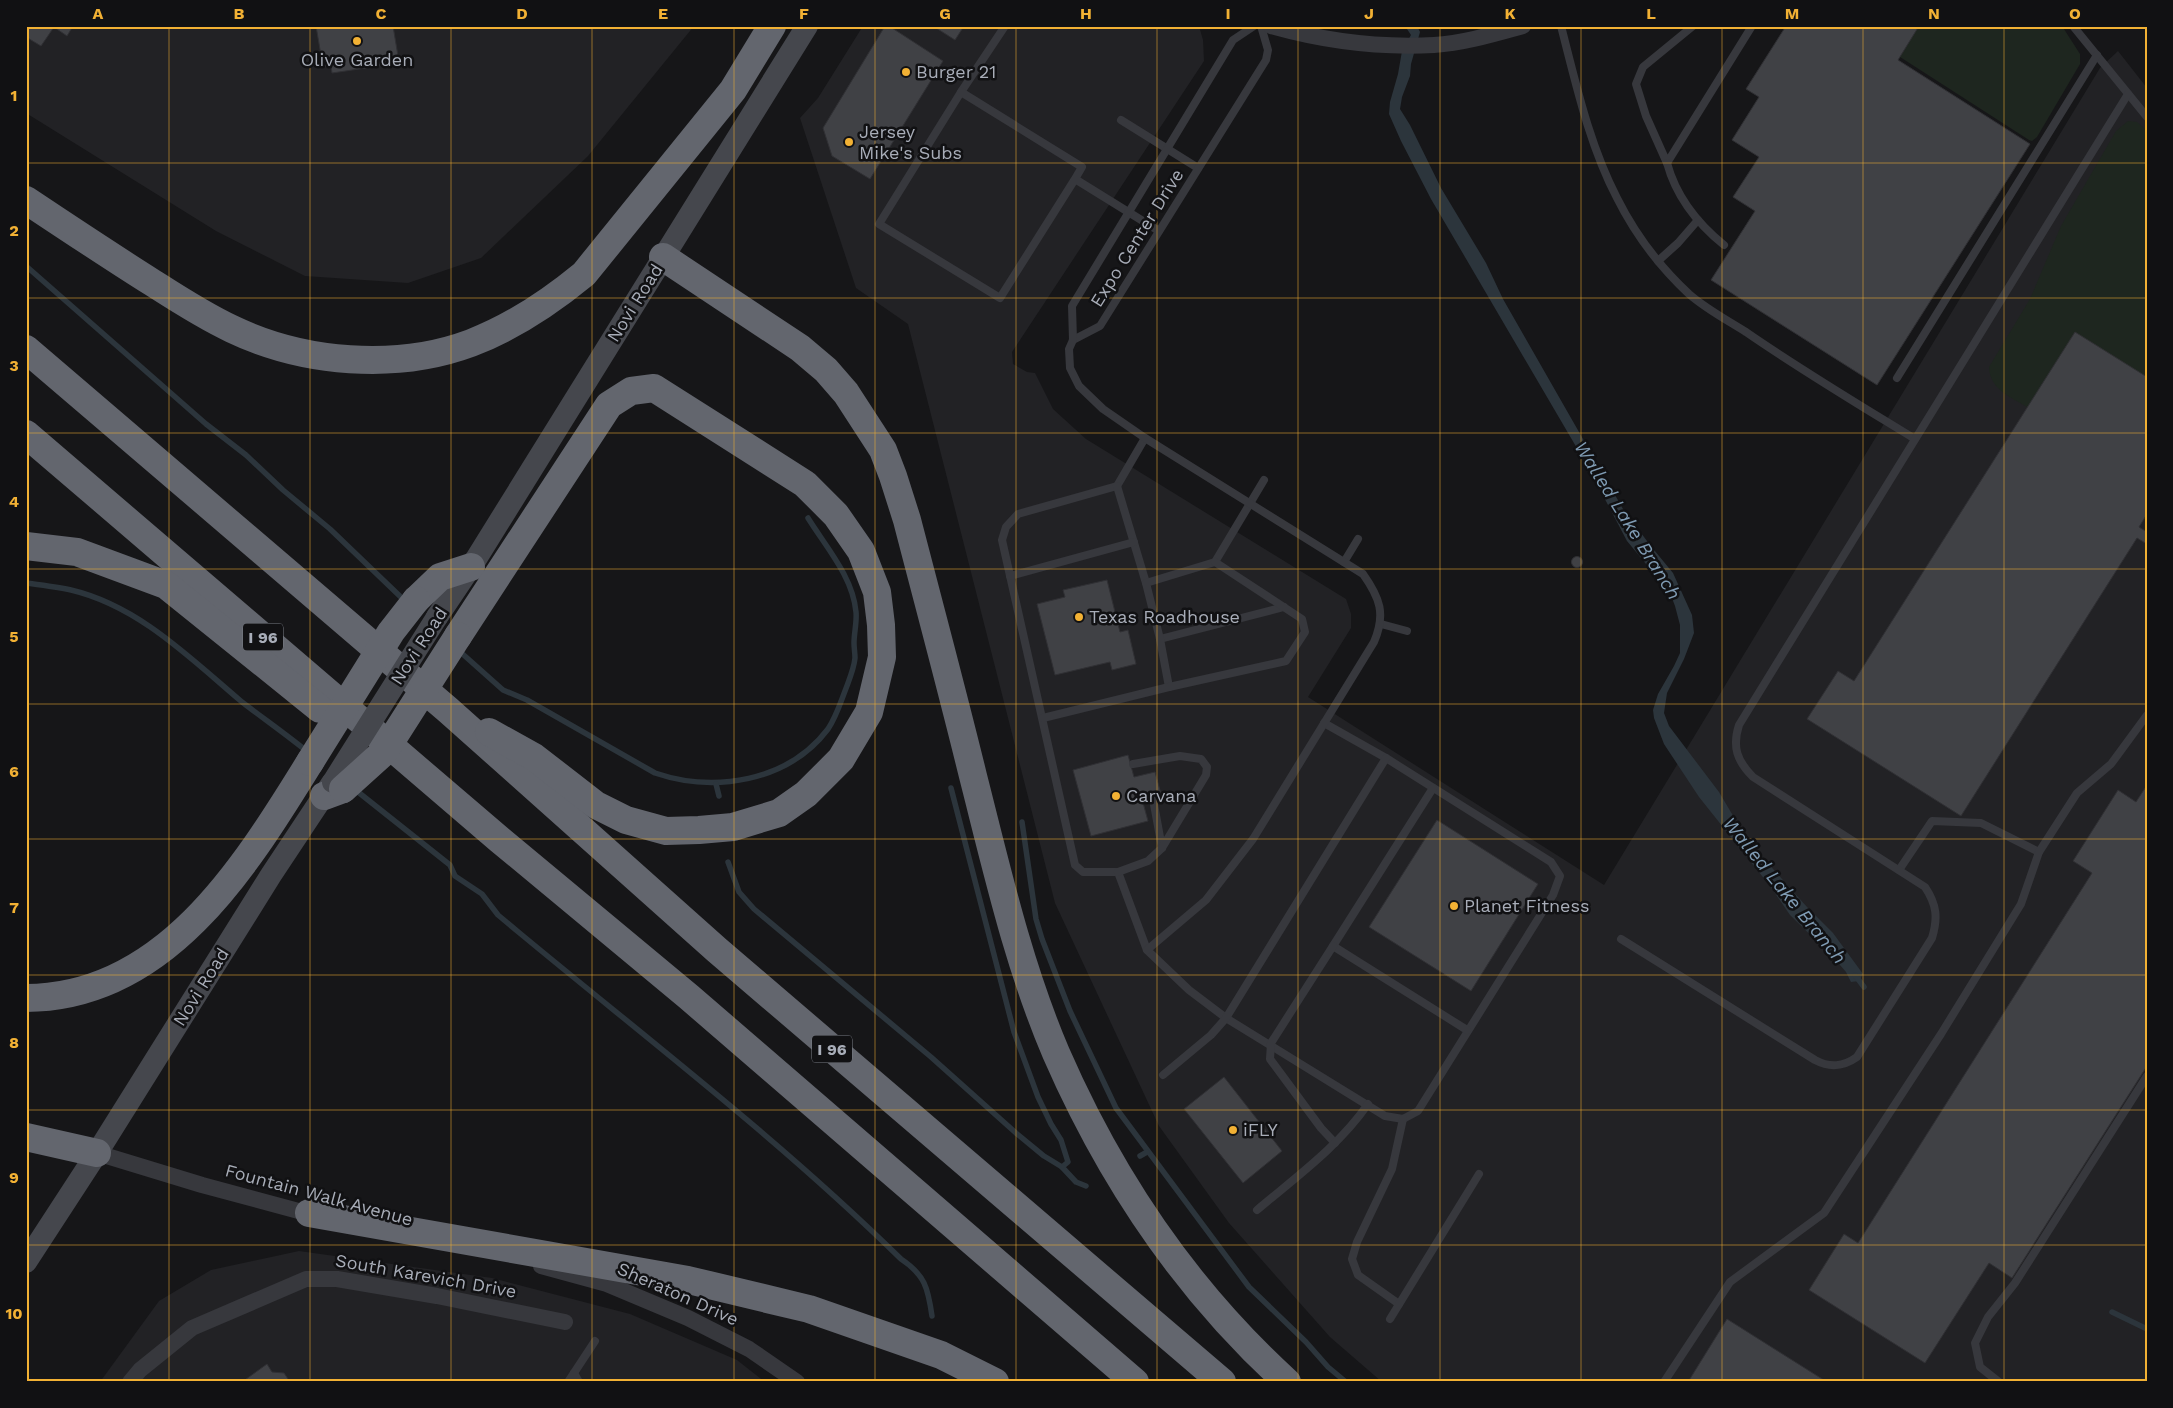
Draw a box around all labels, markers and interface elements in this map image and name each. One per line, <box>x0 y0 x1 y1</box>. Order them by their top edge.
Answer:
text: A <box>93 4 104 23</box>
text: B <box>234 4 245 23</box>
text: C <box>376 4 387 23</box>
text: D <box>516 4 528 23</box>
text: E <box>658 4 668 23</box>
text: F <box>799 4 809 23</box>
text: G <box>939 4 951 23</box>
text: H <box>1080 4 1092 23</box>
text: I <box>1225 4 1231 23</box>
text: J <box>1364 4 1374 23</box>
text: K <box>1504 4 1516 23</box>
text: L <box>1646 4 1656 23</box>
text: M <box>1785 4 1799 23</box>
text: N <box>1928 4 1940 23</box>
text: O <box>2069 4 2081 23</box>
marker: Olive Garden <box>351 35 363 47</box>
place label: Olive Garden <box>301 49 413 70</box>
place label: Burger 21 <box>916 61 996 82</box>
marker: Burger 21 <box>900 66 912 78</box>
text: 1 <box>11 86 17 105</box>
place label: Jersey Mike's Subs <box>859 121 962 163</box>
marker: Jersey Mike's Subs <box>843 136 855 148</box>
street label: Expo Center Drive <box>1086 165 1188 311</box>
text: 2 <box>9 221 19 240</box>
street label: Novi Road <box>602 260 667 346</box>
text: 3 <box>9 356 19 375</box>
water label: Walled Lake Branch <box>1569 437 1686 604</box>
text: 4 <box>9 492 19 511</box>
street label: Novi Road <box>386 603 451 688</box>
place label: Texas Roadhouse <box>1089 606 1240 627</box>
marker: Texas Roadhouse <box>1073 611 1085 623</box>
road number: I 96 <box>243 624 283 650</box>
text: 5 <box>9 627 19 646</box>
text: 6 <box>9 762 19 781</box>
place label: Carvana <box>1126 785 1197 806</box>
marker: Carvana <box>1110 790 1122 802</box>
water label: Walled Lake Branch <box>1718 812 1851 969</box>
place label: Planet Fitness <box>1464 895 1589 916</box>
text: 7 <box>9 898 19 917</box>
marker: Planet Fitness <box>1448 900 1460 912</box>
street label: Novi Road <box>168 944 233 1030</box>
text: 8 <box>9 1033 19 1052</box>
road number: I 96 <box>812 1036 852 1062</box>
place label: iFLY <box>1243 1119 1278 1140</box>
marker: iFLY <box>1227 1124 1239 1136</box>
street label: Fountain Walk Avenue <box>223 1159 415 1230</box>
text: 9 <box>9 1168 19 1187</box>
street label: South Karevich Drive <box>334 1249 518 1302</box>
street label: Sheraton Drive <box>614 1257 742 1330</box>
text: 10 <box>5 1304 23 1323</box>

